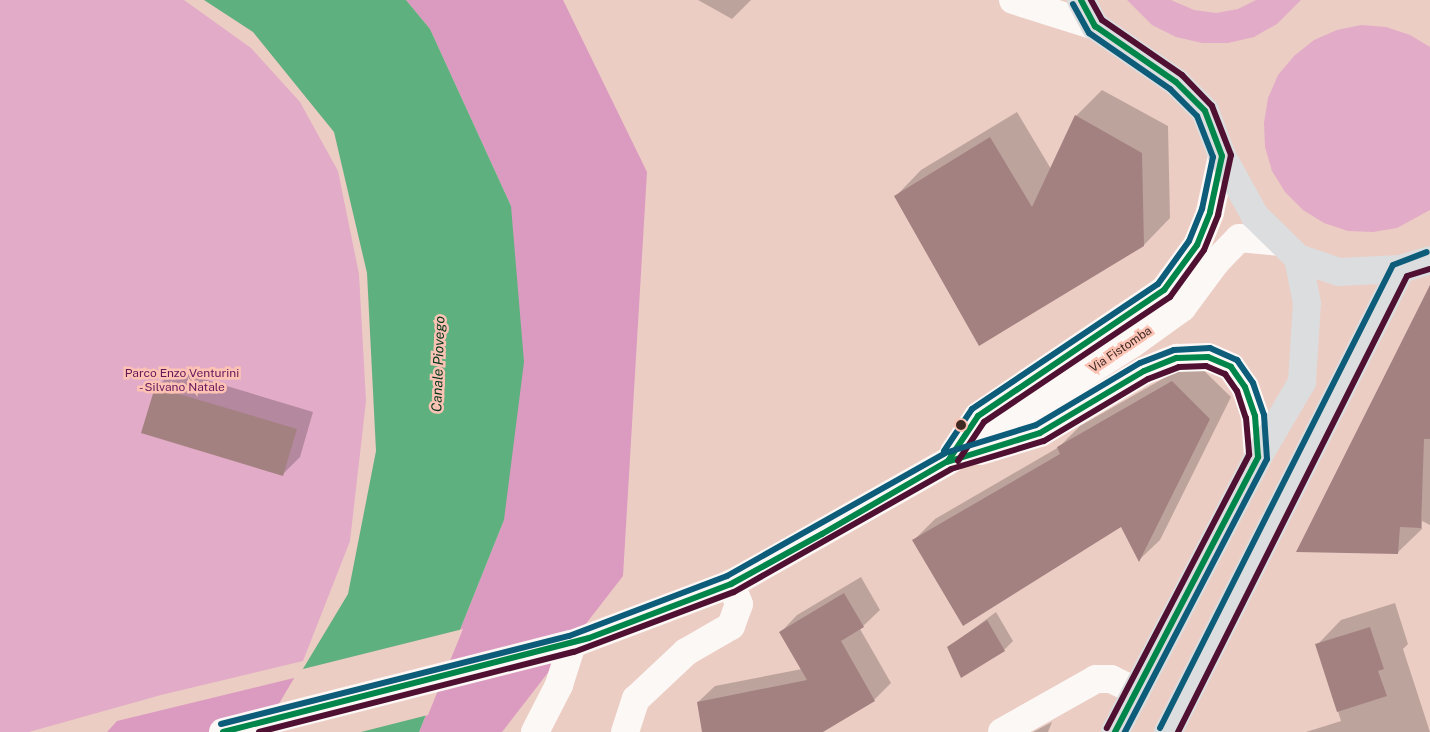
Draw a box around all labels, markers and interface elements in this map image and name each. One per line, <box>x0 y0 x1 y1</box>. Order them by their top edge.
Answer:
water label: Canale Piovego <box>428 316 448 412</box>
street label: Via Fistomba <box>1087 324 1155 376</box>
park label: Parco Enzo Venturini - Silvano Natale <box>125 367 239 395</box>
unlabelled marker <box>956 420 966 430</box>

